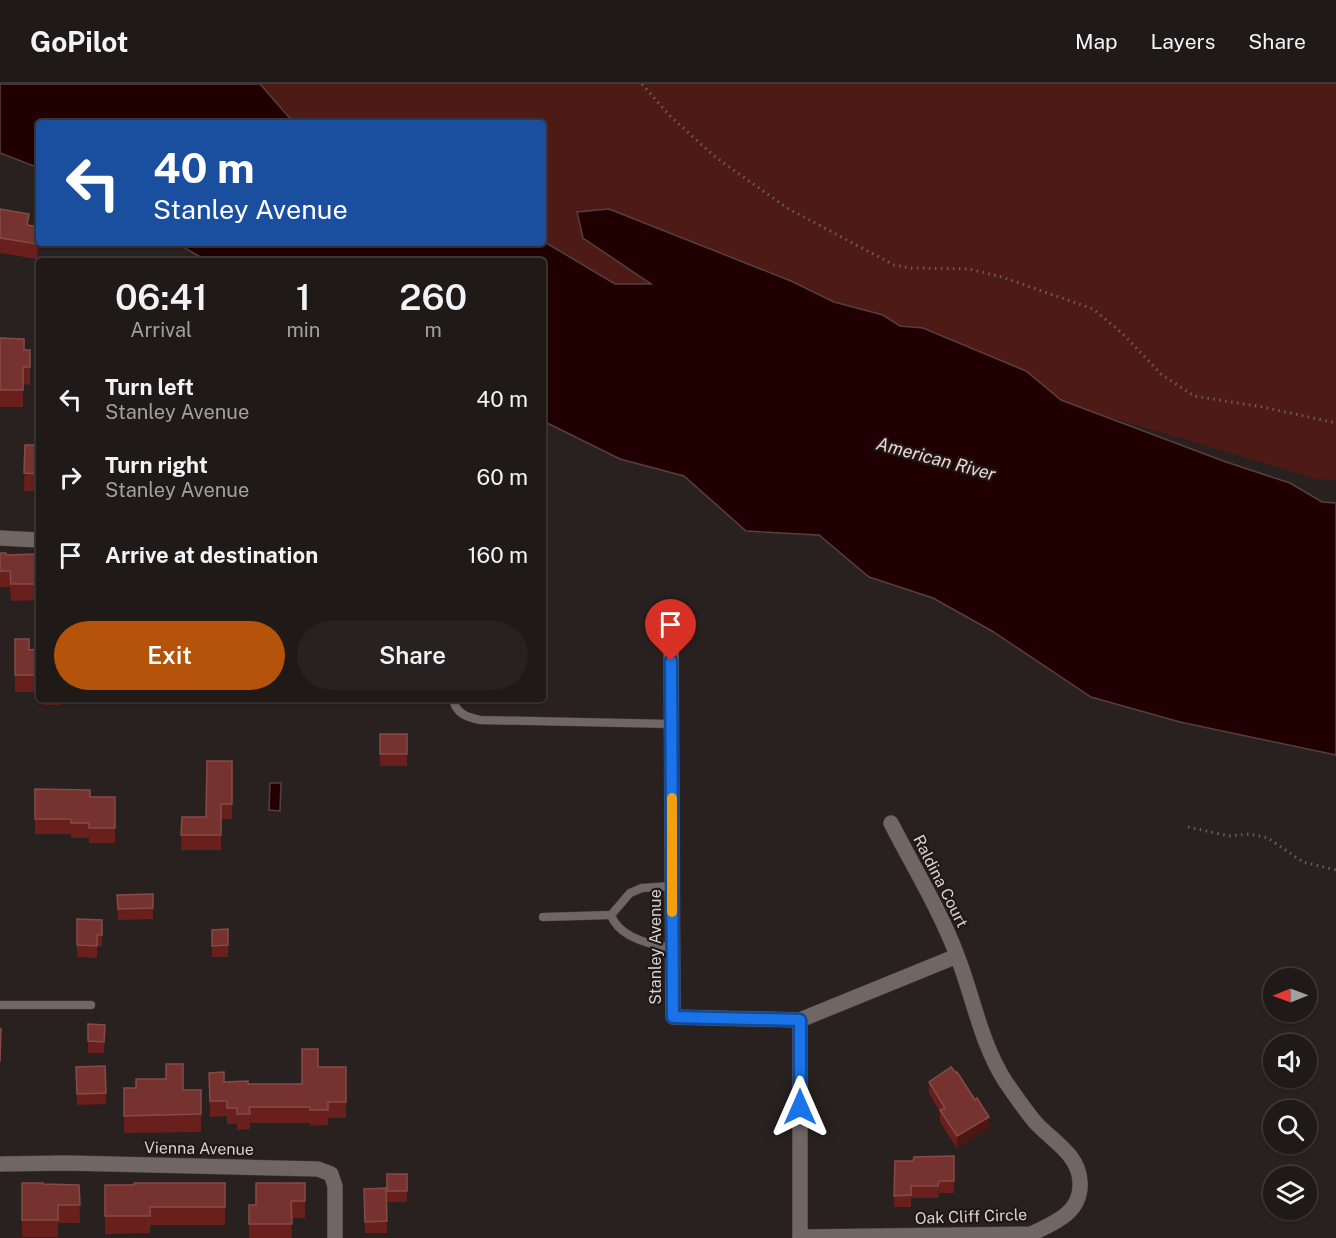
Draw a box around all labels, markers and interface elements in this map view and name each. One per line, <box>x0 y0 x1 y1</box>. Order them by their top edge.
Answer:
text: GoPilot <box>30 25 129 58</box>
text: Map <box>1075 29 1118 54</box>
text: Layers <box>1151 29 1215 54</box>
text: Share <box>1248 29 1306 54</box>
text: 40 m <box>153 143 255 192</box>
icon: left <box>54 144 132 222</box>
text: Stanley Avenue <box>153 193 348 225</box>
text: 06:41 <box>115 276 208 318</box>
text: 1 <box>296 276 311 318</box>
text: 260 <box>399 276 467 318</box>
text: Arrival <box>130 318 192 342</box>
text: min <box>286 318 320 342</box>
text: m <box>425 318 442 342</box>
text: Turn left <box>105 374 194 400</box>
icon: left <box>54 383 87 416</box>
text: 40 m <box>476 386 528 412</box>
text: Stanley Avenue <box>105 400 249 424</box>
water label: American River <box>874 433 998 485</box>
text: Turn right <box>105 452 208 478</box>
icon: right <box>54 461 87 494</box>
text: 60 m <box>477 464 528 490</box>
text: Stanley Avenue <box>105 478 249 502</box>
icon: arrive <box>54 539 87 572</box>
text: Arrive at destination <box>105 542 318 568</box>
text: 160 m <box>468 542 528 568</box>
pin <box>645 599 696 661</box>
icon: arrive <box>654 608 687 641</box>
button: Exit <box>54 621 285 690</box>
button: Share <box>297 621 528 690</box>
street label: Raldina Court <box>909 832 972 931</box>
street label: Stanley Avenue <box>646 889 665 1005</box>
north arrow <box>1263 968 1317 1022</box>
map controls <box>1263 968 1317 1220</box>
button: sound <box>1263 1034 1317 1088</box>
position arrow <box>768 1075 832 1139</box>
button: search <box>1263 1100 1317 1154</box>
street label: Vienna Avenue <box>144 1138 254 1159</box>
button: layers <box>1263 1166 1317 1220</box>
street label: Oak Cliff Circle <box>914 1205 1028 1228</box>

